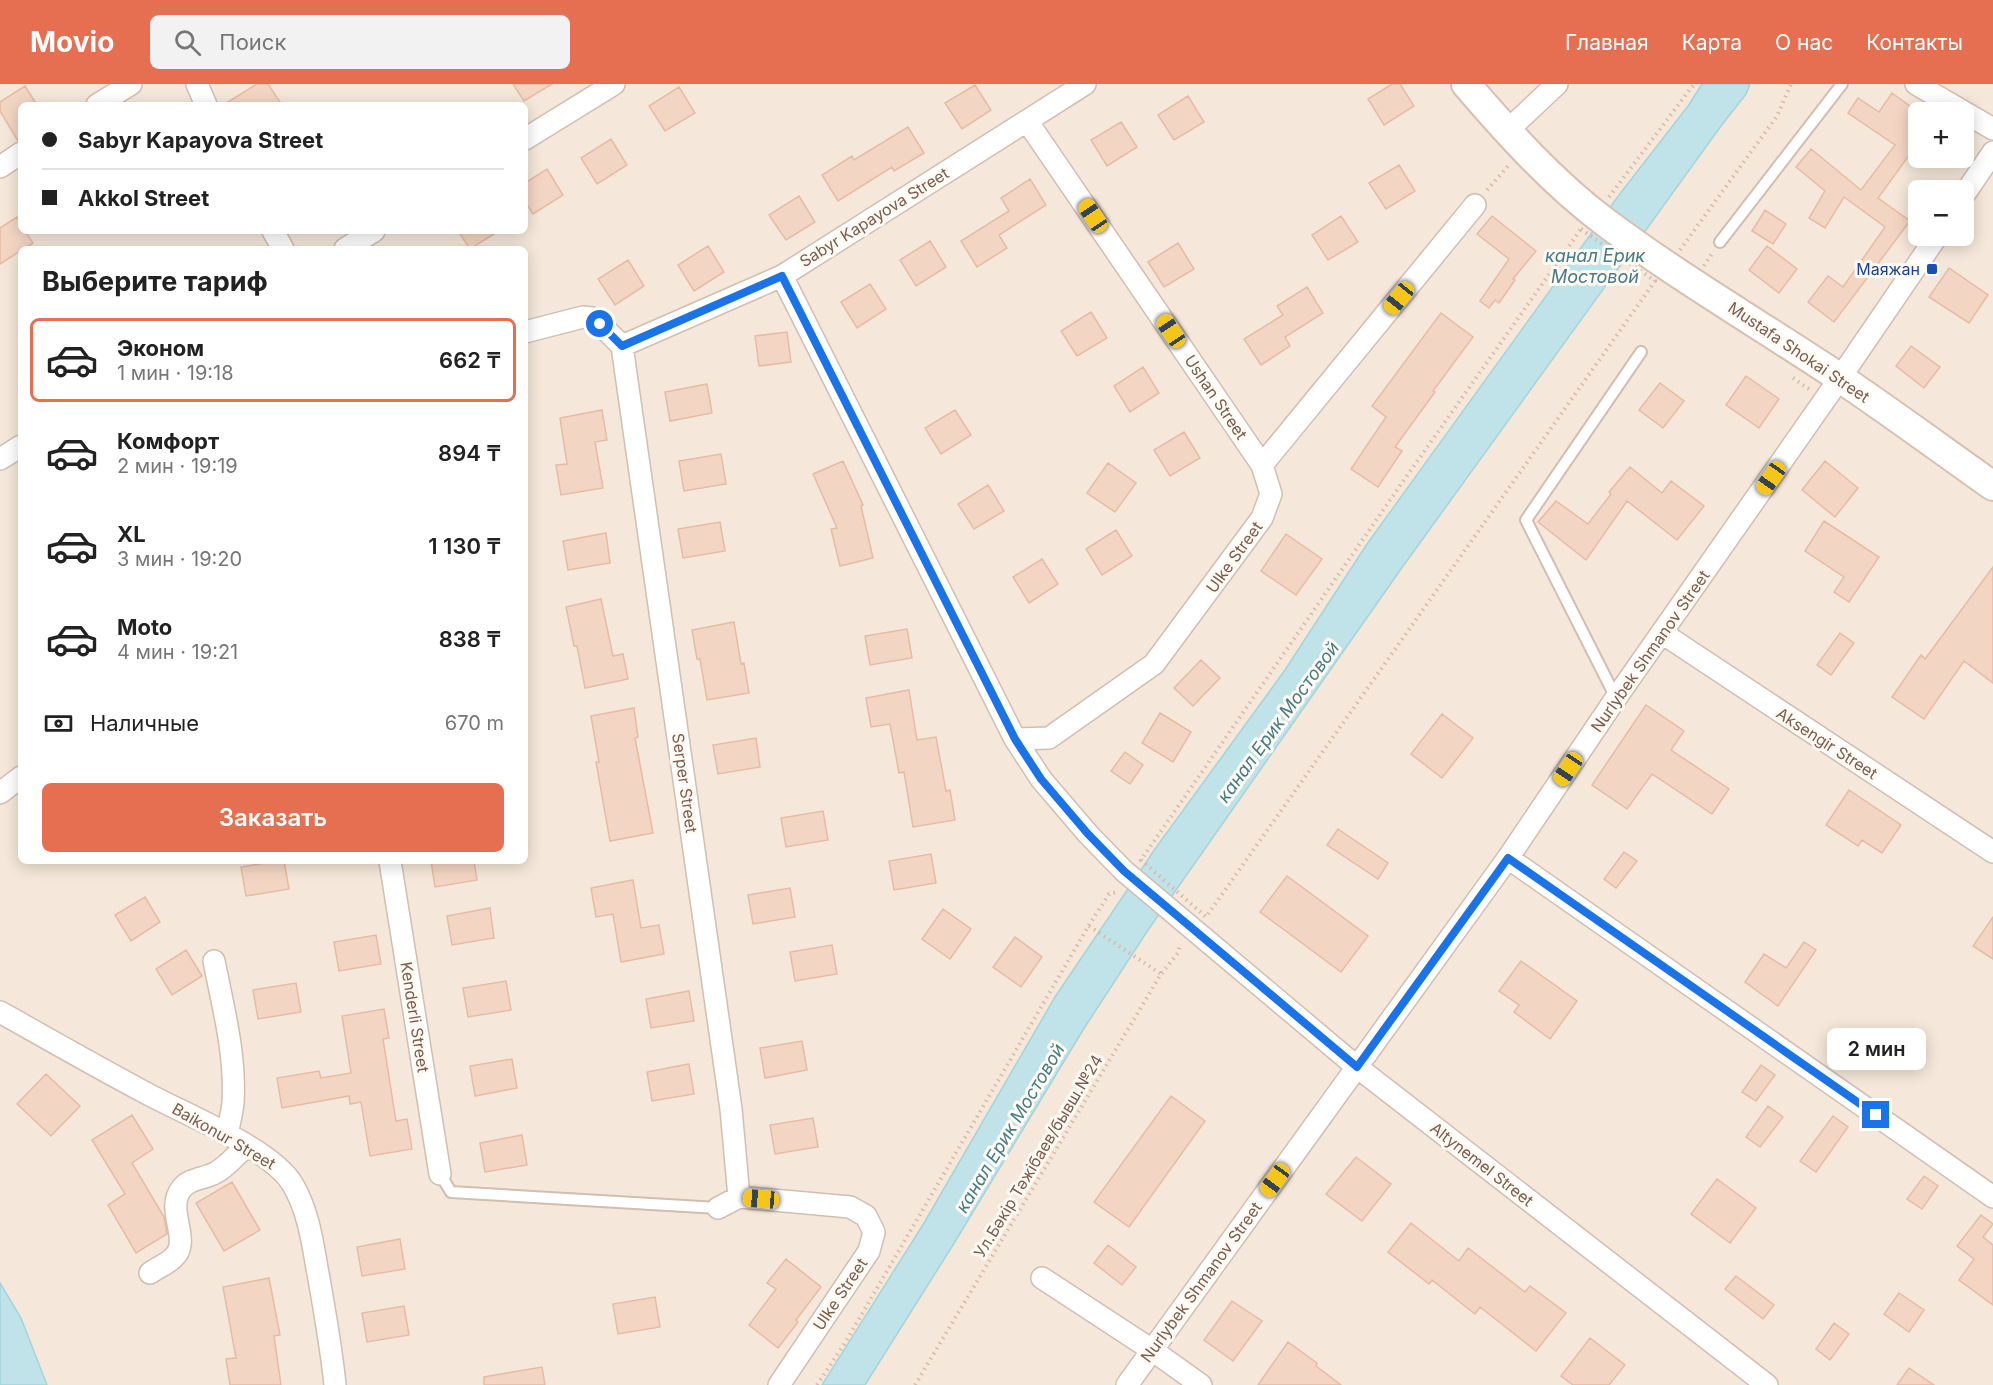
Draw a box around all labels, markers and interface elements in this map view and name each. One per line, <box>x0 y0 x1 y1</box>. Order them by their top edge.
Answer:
search box <box>150 15 570 69</box>
text: Movio <box>30 25 114 59</box>
icon: search <box>171 26 204 59</box>
text: Поиск <box>219 29 286 55</box>
text: Главная <box>1565 30 1649 55</box>
text: Карта <box>1682 30 1742 55</box>
text: О нас <box>1775 30 1833 55</box>
text: Контакты <box>1866 30 1963 55</box>
map controls <box>1908 102 1974 246</box>
button: + <box>1908 102 1974 168</box>
text: Sabyr Kapayova Street <box>78 127 323 153</box>
street label: Sabyr Kapayova Street <box>796 163 952 271</box>
button: − <box>1908 180 1974 246</box>
text: Akkol Street <box>78 185 209 211</box>
car <box>1075 196 1111 236</box>
water label: канал Ерик Мостовой <box>1545 245 1646 287</box>
place label: Маяжан <box>1856 259 1920 279</box>
marker: Маяжан <box>1925 262 1939 276</box>
text: Выберите тариф <box>42 265 268 298</box>
car <box>1381 278 1417 318</box>
street label: Mustafa Shokai Street <box>1724 297 1874 407</box>
route start <box>586 310 613 337</box>
car <box>1153 311 1189 351</box>
icon: car <box>45 333 99 387</box>
text: Эконом <box>117 335 204 361</box>
text: 662 ₸ <box>439 347 501 373</box>
street label: Ushan Street <box>1180 351 1252 443</box>
text: 1 мин · 19:18 <box>117 361 234 385</box>
icon: car <box>45 426 99 480</box>
text: Комфорт <box>117 428 219 454</box>
text: 894 ₸ <box>438 440 501 466</box>
text: 2 мин · 19:19 <box>117 454 238 478</box>
car <box>1753 458 1789 498</box>
street label: Ulke Street <box>1201 517 1267 597</box>
icon: car <box>45 519 99 573</box>
text: XL <box>117 521 146 547</box>
text: 1 130 ₸ <box>428 533 501 559</box>
text: 3 мин · 19:20 <box>117 547 242 571</box>
street label: Nurlybek Shmanov Street <box>1586 566 1714 736</box>
icon: car <box>45 612 99 666</box>
text: Moto <box>117 614 172 640</box>
text: 838 ₸ <box>439 626 501 652</box>
water label: канал Ерик Мостовой <box>1213 637 1343 806</box>
text: 4 мин · 19:21 <box>117 640 238 664</box>
street label: Aksengir Street <box>1773 703 1881 783</box>
icon: cash <box>42 707 75 740</box>
text: Наличные <box>90 710 199 736</box>
text: 670 m <box>445 711 504 735</box>
street label: Serper Street <box>668 732 702 834</box>
car <box>1550 749 1586 789</box>
button: Заказать <box>42 783 504 852</box>
street label: Kenderli Street <box>396 960 434 1074</box>
callout: 2 мин <box>1826 1028 1926 1070</box>
text: 2 мин <box>1848 1037 1905 1061</box>
water label: канал Ерик Мостовой <box>951 1040 1069 1216</box>
street label: Ул.Бәкір Тәжібаев/бывш.№24 <box>969 1051 1107 1261</box>
street label: Baikonur Street <box>169 1098 279 1174</box>
route end <box>1862 1101 1889 1128</box>
street label: Altynemel Street <box>1426 1118 1538 1210</box>
car <box>1257 1160 1293 1200</box>
car <box>742 1188 780 1210</box>
street label: Nurlybek Shmanov Street <box>1136 1198 1266 1366</box>
street label: Ulke Street <box>808 1254 872 1334</box>

